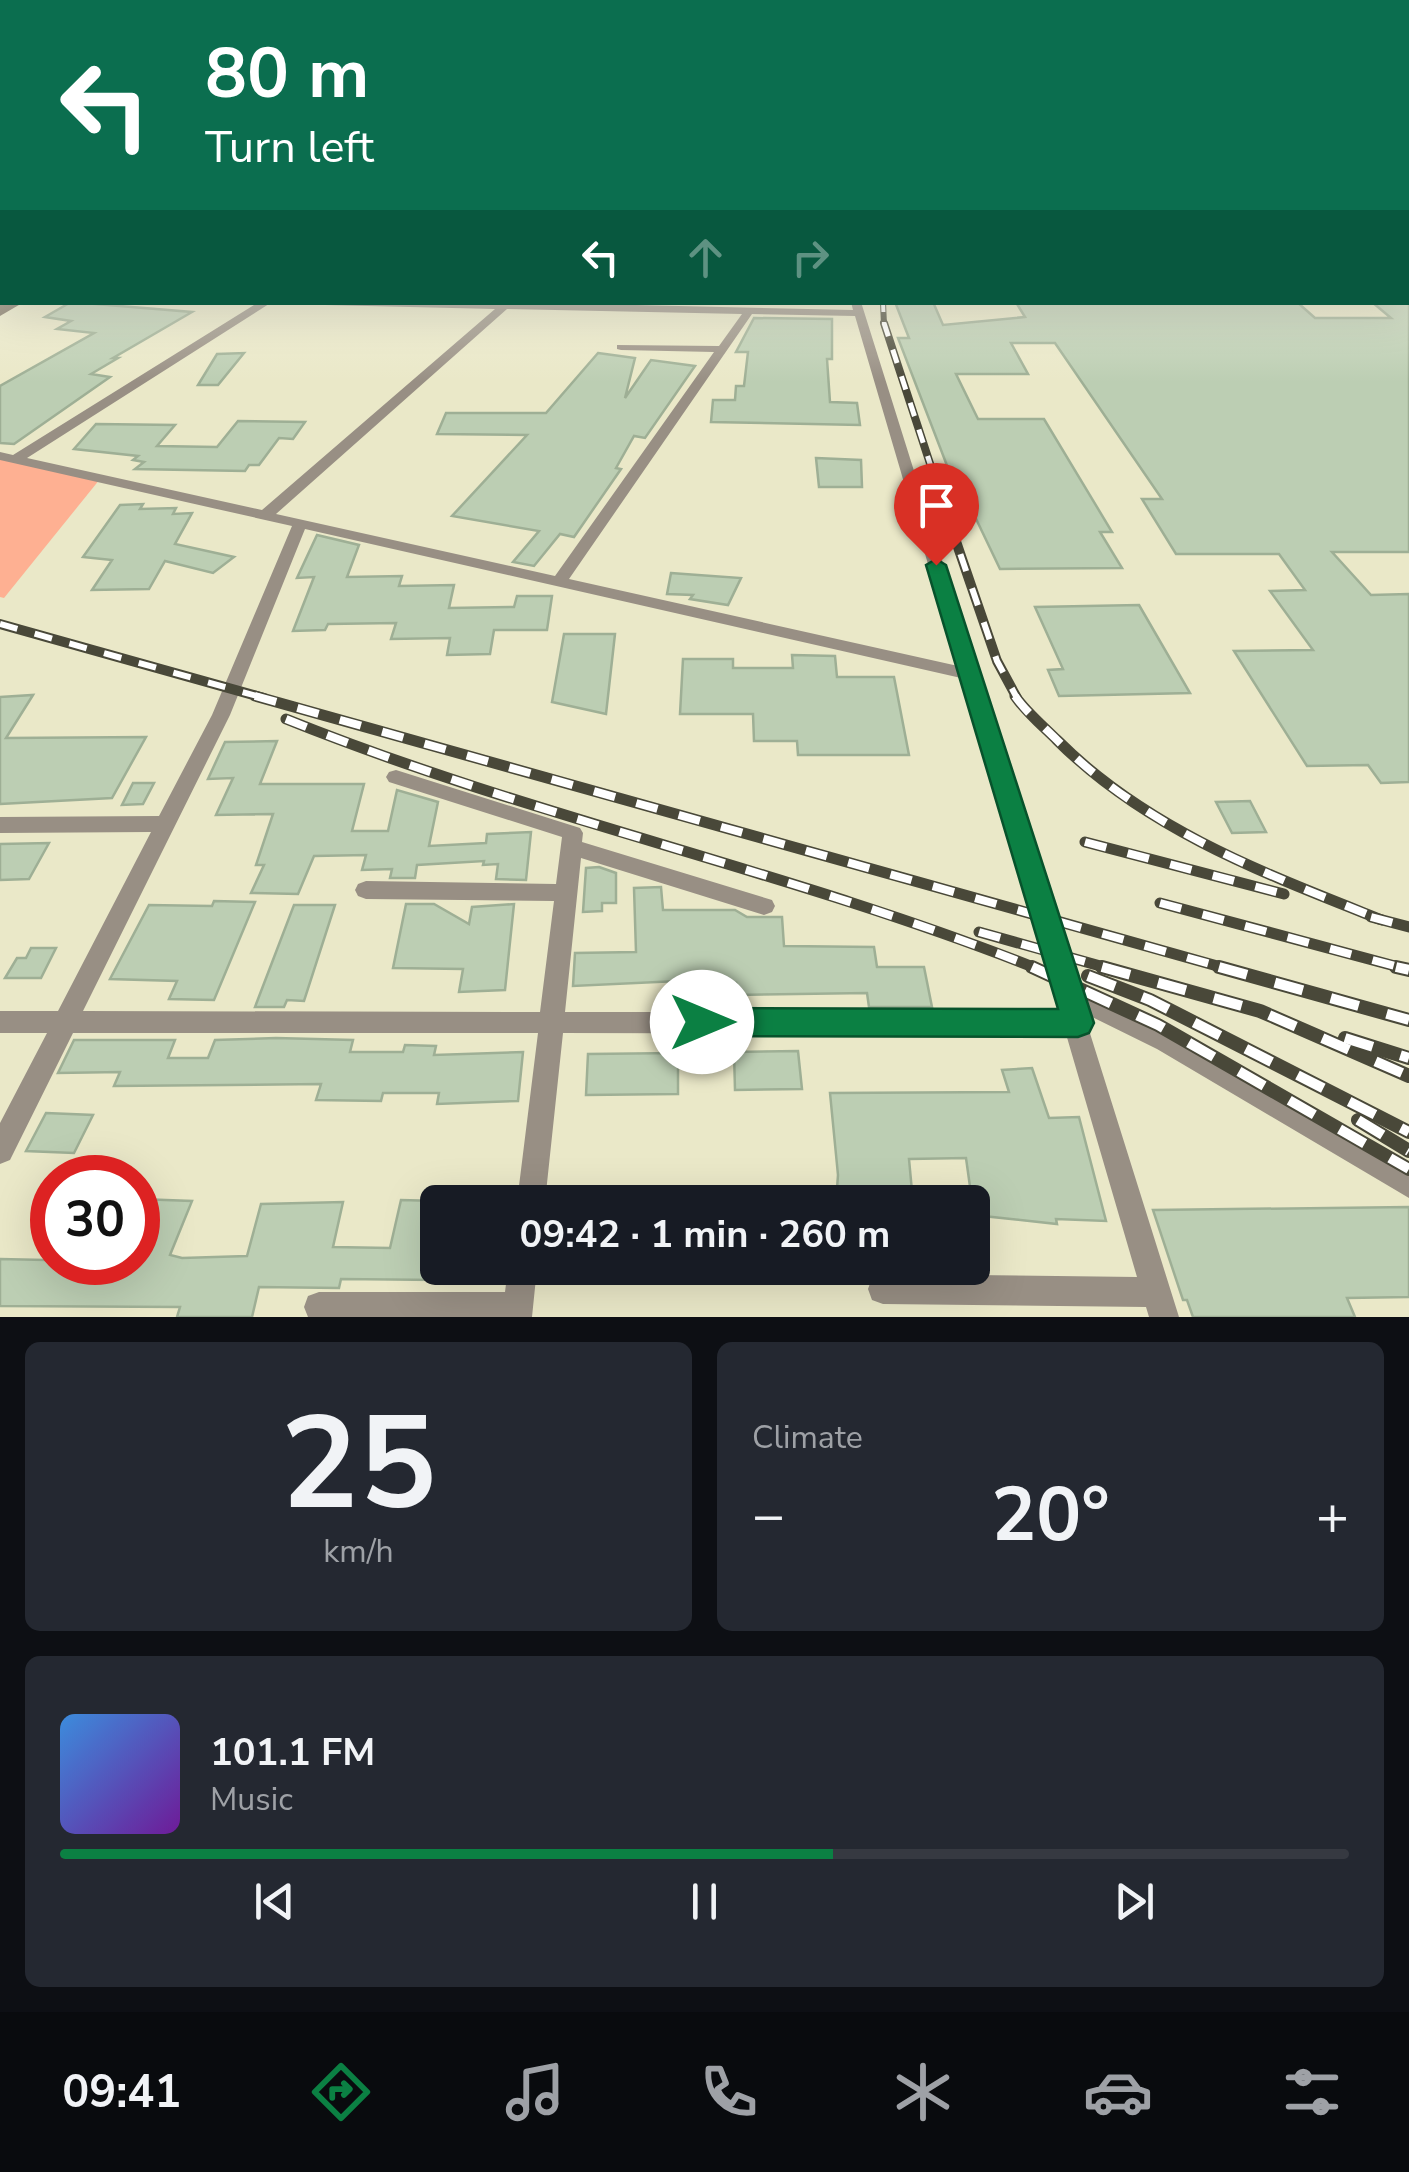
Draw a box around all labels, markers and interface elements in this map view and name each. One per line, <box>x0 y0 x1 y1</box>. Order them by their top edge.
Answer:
text: 80 m <box>205 26 369 122</box>
icon: left <box>40 40 170 170</box>
text: Turn left <box>205 117 374 178</box>
icon: left <box>573 230 628 285</box>
icon: ahead <box>678 230 733 285</box>
icon: right <box>783 230 838 285</box>
pin <box>894 463 979 566</box>
icon: arrive <box>909 478 964 533</box>
position arrow <box>650 970 754 1074</box>
speed limit sign: 30 <box>30 1155 160 1285</box>
text: 09:42 · 1 min · 260 m <box>520 1209 890 1260</box>
text: 25 <box>280 1376 437 1553</box>
text: Climate <box>752 1416 863 1459</box>
text: 20° <box>991 1464 1110 1566</box>
text: − <box>752 1478 785 1553</box>
text: + <box>1316 1478 1349 1553</box>
text: km/h <box>323 1530 394 1573</box>
text: 101.1 FM <box>210 1727 375 1778</box>
text: Music <box>210 1778 293 1821</box>
icon: previous <box>247 1874 302 1929</box>
icon: pause <box>677 1874 732 1929</box>
icon: next <box>1107 1874 1162 1929</box>
icon: directions <box>306 2057 376 2127</box>
icon: music <box>500 2057 570 2127</box>
icon: phone <box>694 2057 764 2127</box>
icon: climate <box>888 2057 958 2127</box>
icon: car <box>1083 2057 1153 2127</box>
icon: filters <box>1277 2057 1347 2127</box>
text: 09:41 <box>62 2062 181 2123</box>

